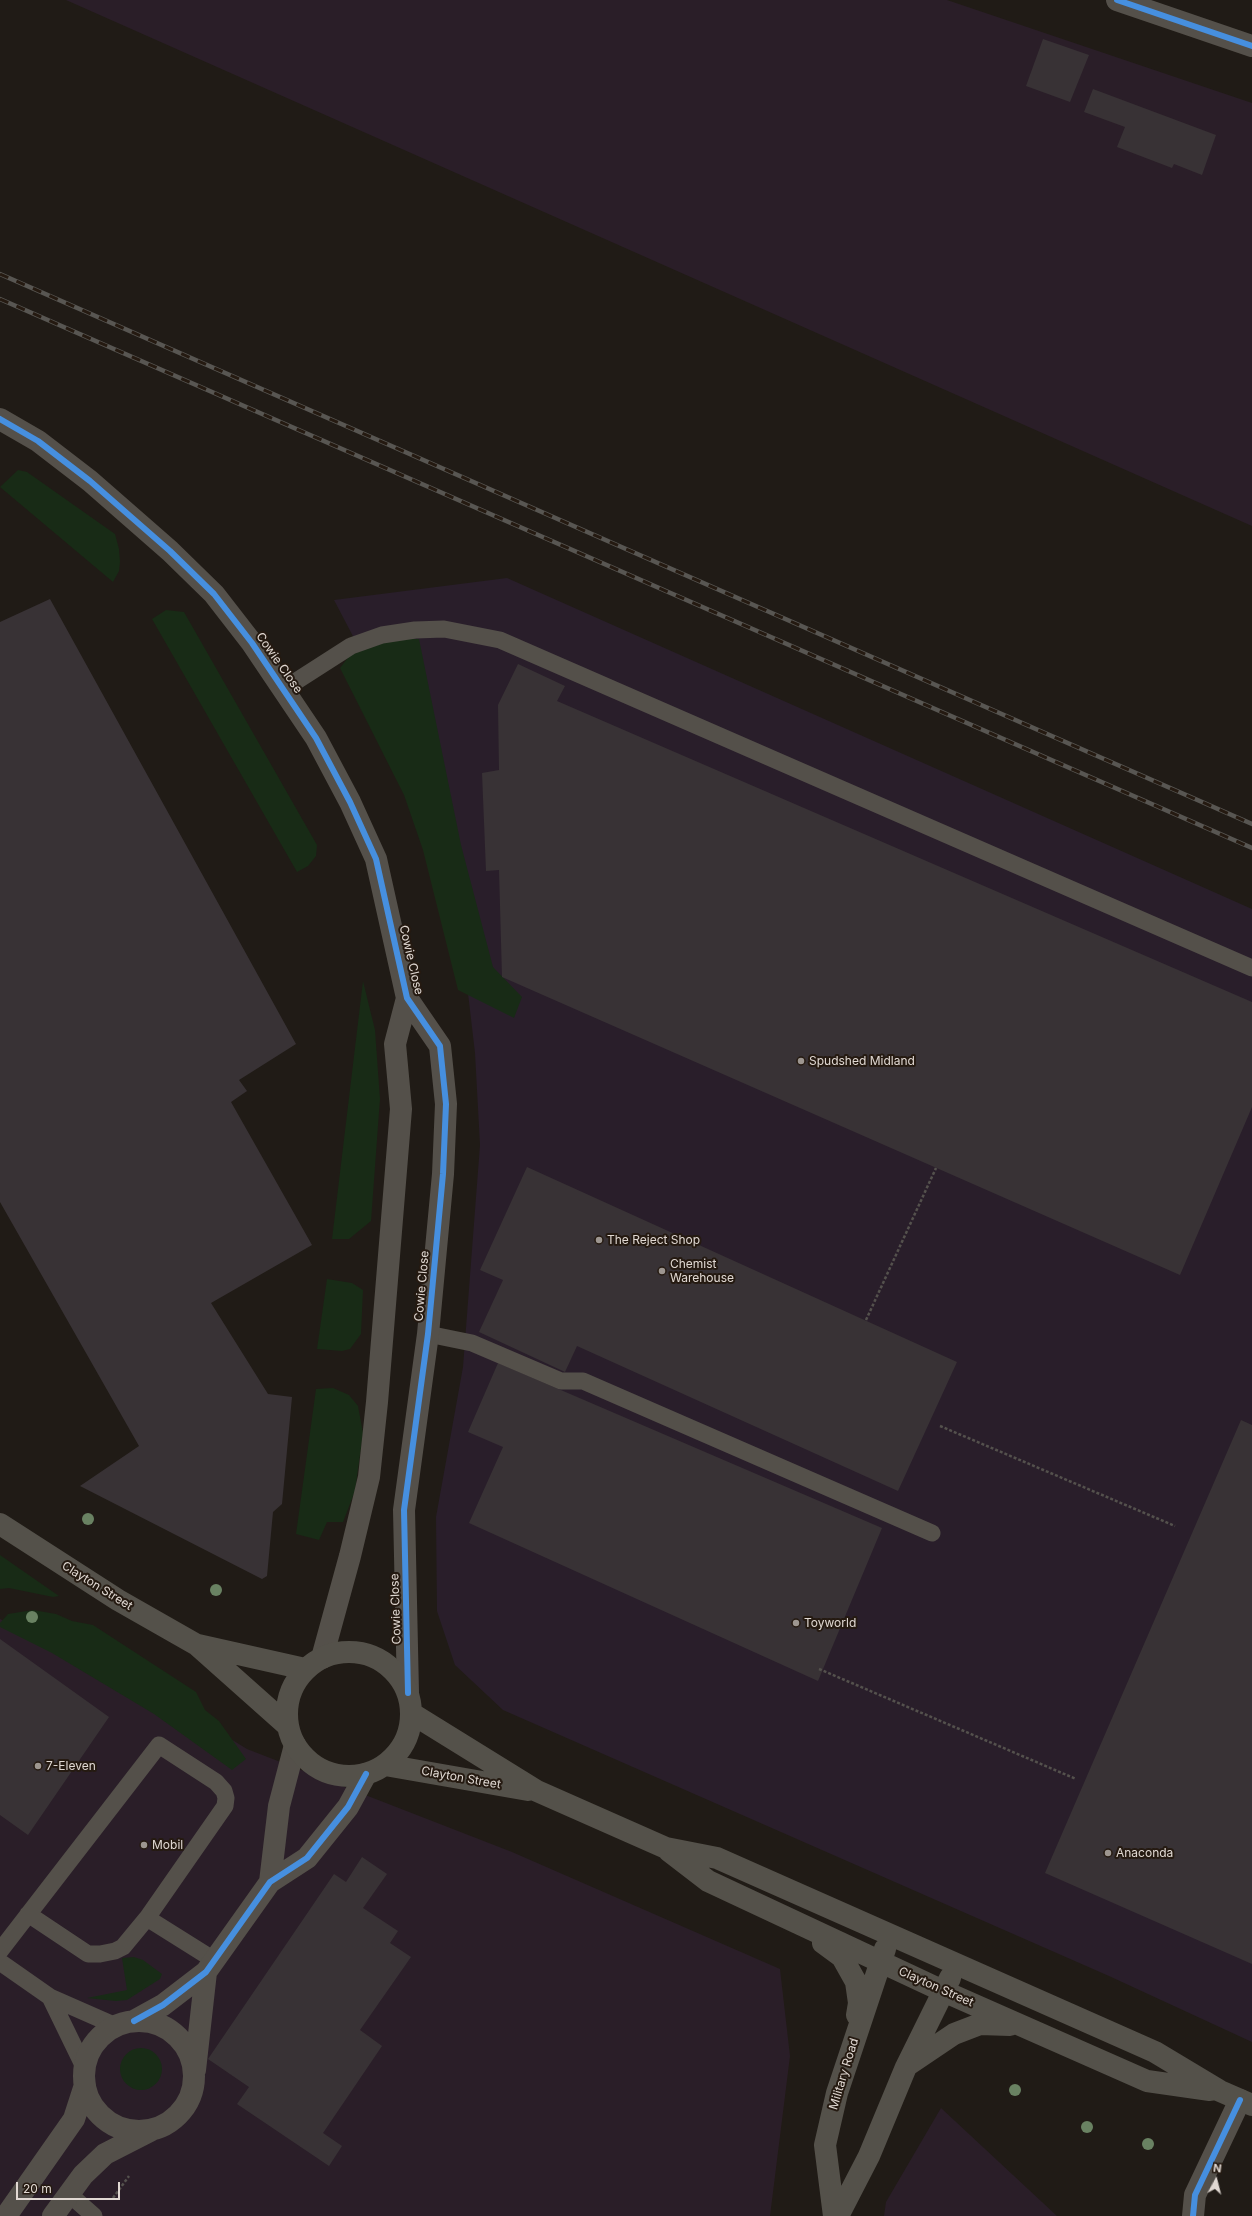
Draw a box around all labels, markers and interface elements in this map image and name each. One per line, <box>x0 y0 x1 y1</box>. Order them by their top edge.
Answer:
street label: Cowie Close <box>253 630 305 696</box>
street label: Cowie Close <box>396 924 426 996</box>
place label: Spudshed Midland <box>809 1054 915 1068</box>
marker: Spudshed Midland <box>796 1056 806 1066</box>
place label: The Reject Shop <box>607 1233 700 1247</box>
marker: The Reject Shop <box>594 1235 604 1245</box>
street label: Cowie Close <box>412 1250 432 1322</box>
place label: Chemist Warehouse <box>670 1257 734 1285</box>
marker: Chemist Warehouse <box>657 1266 667 1276</box>
street label: Clayton Street <box>59 1559 135 1613</box>
street label: Cowie Close <box>388 1573 404 1645</box>
place label: Toyworld <box>804 1616 856 1630</box>
marker: Toyworld <box>791 1618 801 1628</box>
place label: 7-Eleven <box>46 1759 96 1773</box>
marker: 7-Eleven <box>33 1761 43 1771</box>
street label: Clayton Street <box>420 1764 502 1792</box>
place label: Mobil <box>152 1838 183 1852</box>
marker: Mobil <box>139 1840 149 1850</box>
place label: Anaconda <box>1116 1846 1173 1860</box>
marker: Anaconda <box>1103 1848 1113 1858</box>
street label: Clayton Street <box>896 1964 976 2010</box>
street label: Military Road <box>826 2036 862 2112</box>
north arrow <box>1196 2160 1236 2200</box>
text: N <box>1212 2161 1222 2176</box>
scale bar <box>18 2174 122 2200</box>
text: 20 m <box>23 2181 52 2196</box>

